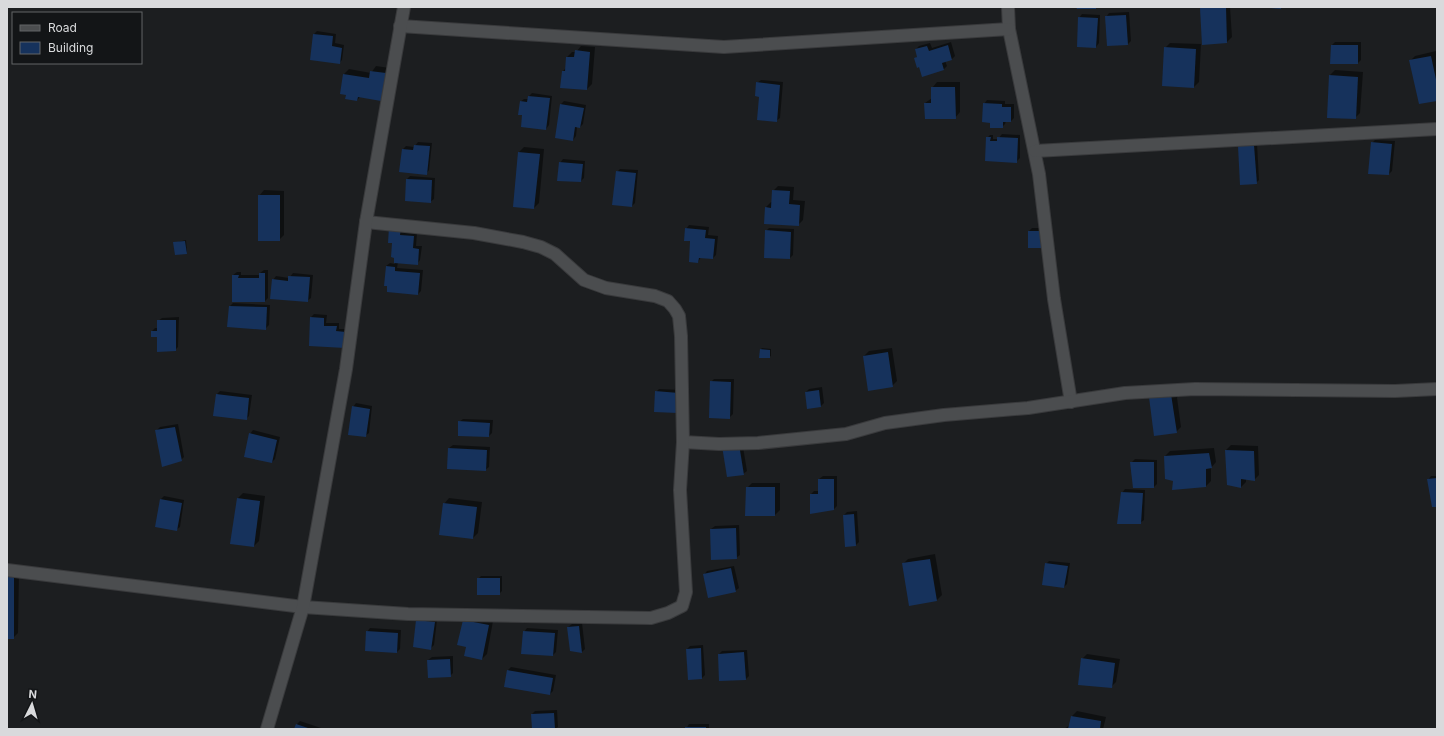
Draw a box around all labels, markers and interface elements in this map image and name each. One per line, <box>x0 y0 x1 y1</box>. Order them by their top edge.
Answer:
legend <box>12 12 142 64</box>
text: Road <box>48 20 77 35</box>
text: Building <box>48 40 93 55</box>
north arrow <box>12 684 52 724</box>
text: N <box>28 687 38 701</box>

